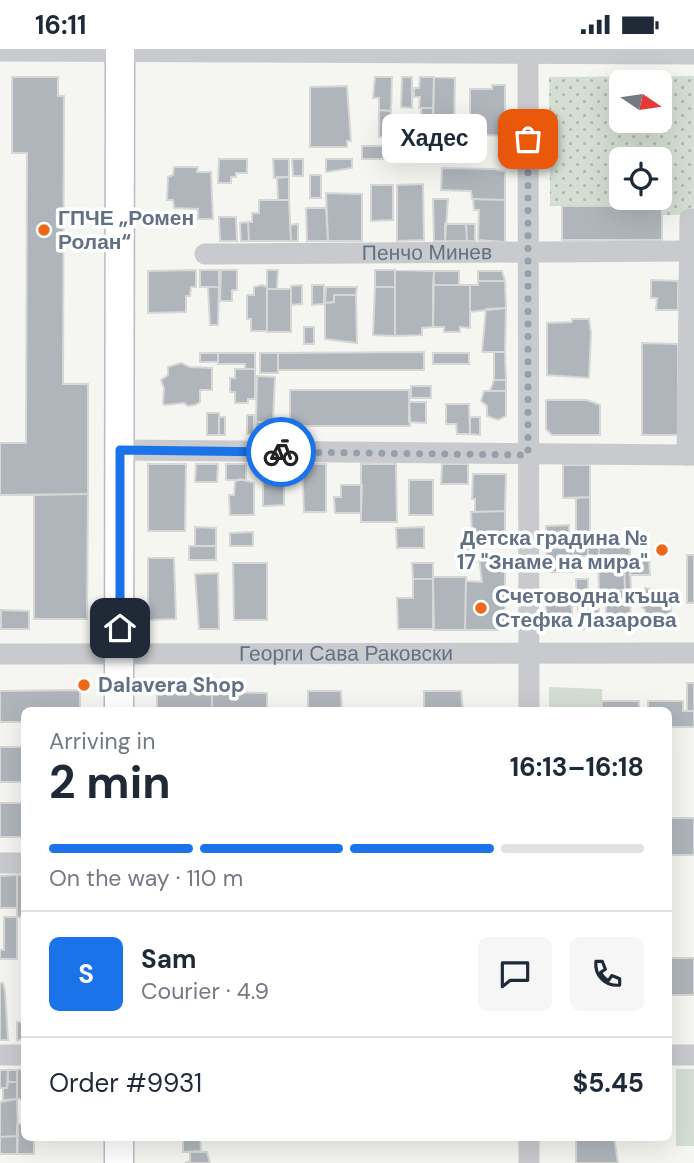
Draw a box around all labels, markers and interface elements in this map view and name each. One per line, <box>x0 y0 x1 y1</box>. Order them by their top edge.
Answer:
text: 16:11 <box>35 8 86 42</box>
north arrow <box>609 70 672 133</box>
map controls <box>609 70 672 210</box>
pin <box>498 109 558 169</box>
callout: Хадес <box>381 115 486 163</box>
icon: bag <box>509 120 547 158</box>
text: Хадес <box>400 123 469 153</box>
button: locate <box>609 147 672 210</box>
place label: ГПЧЕ „Ромен Ролан“ <box>58 204 194 256</box>
marker: ГПЧЕ „Ромен Ролан“ <box>36 222 52 238</box>
street label: Пенчо Минев <box>362 238 492 267</box>
courier <box>246 417 316 487</box>
icon: bike <box>262 433 300 471</box>
place label: Детска градина № 17 "Знаме на мира" <box>457 524 648 576</box>
marker: Детска градина № 17 "Знаме на мира" <box>654 542 670 558</box>
place label: Счетоводна къща Стефка Лазарова <box>495 582 680 634</box>
pin <box>90 598 150 658</box>
marker: Счетоводна къща Стефка Лазарова <box>473 600 489 616</box>
icon: home <box>101 609 139 647</box>
street label: Георги Сава Раковски <box>239 639 453 668</box>
place label: Dalavera Shop <box>98 671 245 699</box>
marker: Dalavera Shop <box>76 677 92 693</box>
text: Arriving in <box>49 726 155 756</box>
text: 16:13–16:18 <box>510 750 644 784</box>
text: 2 min <box>49 752 171 812</box>
text: On the way · 110 m <box>49 863 243 893</box>
button: chat <box>478 937 552 1011</box>
button: phone <box>570 937 644 1011</box>
text: Sam <box>141 942 196 976</box>
text: S <box>78 957 94 991</box>
text: Courier · 4.9 <box>141 976 269 1006</box>
text: Order #9931 <box>49 1066 202 1100</box>
text: $5.45 <box>572 1066 644 1100</box>

